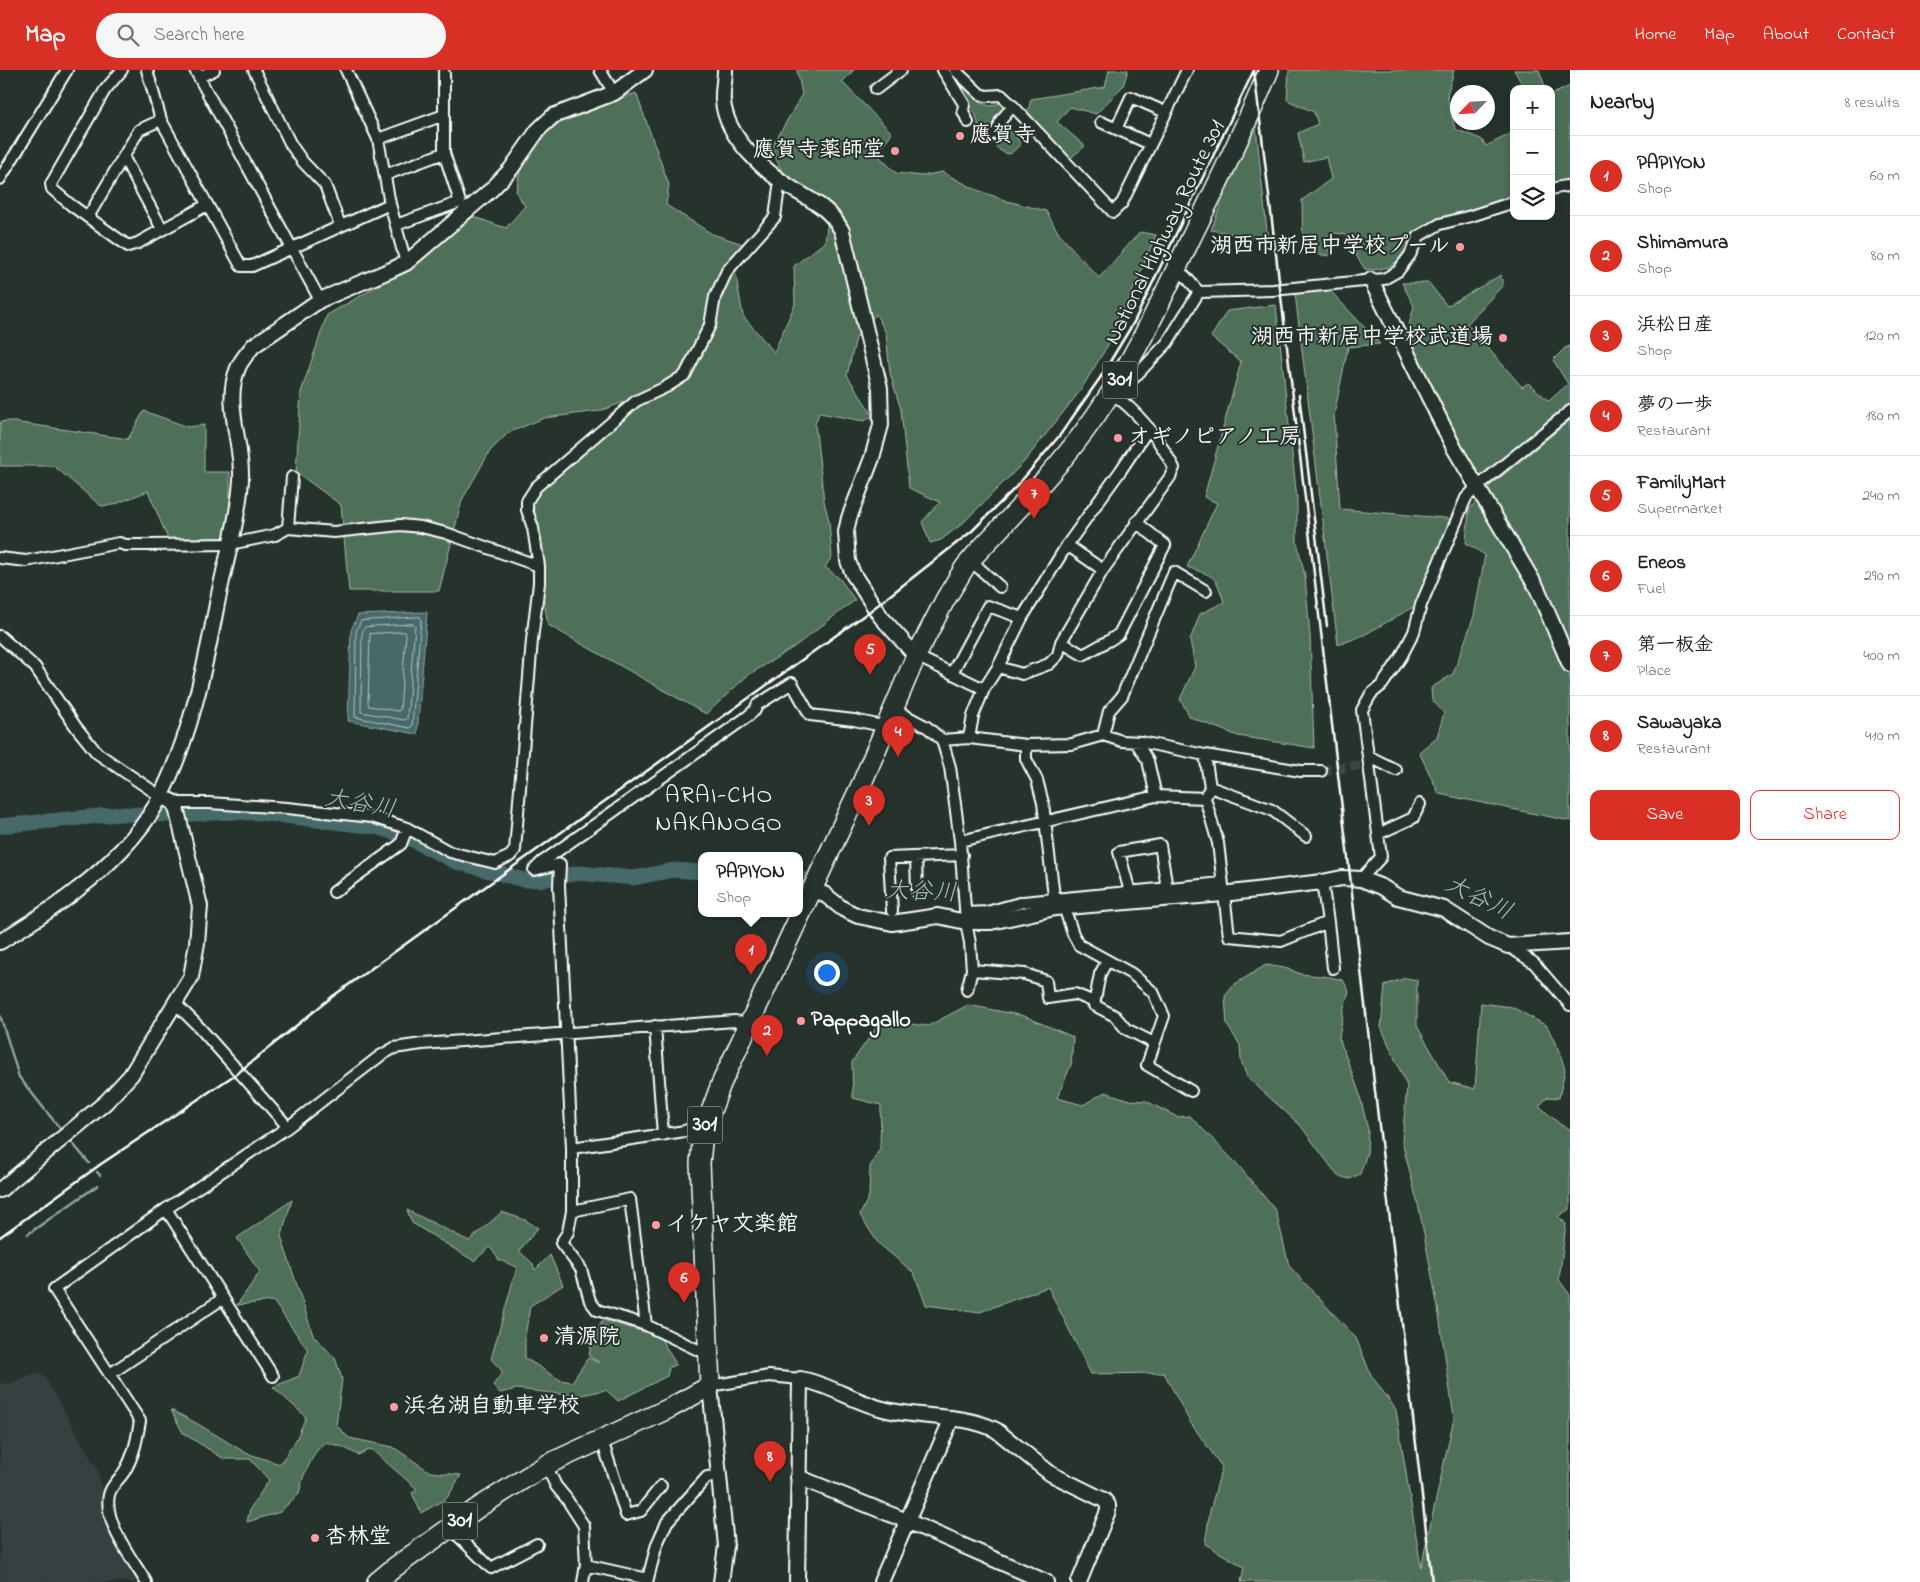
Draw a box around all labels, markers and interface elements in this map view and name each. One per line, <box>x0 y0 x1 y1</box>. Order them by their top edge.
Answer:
search box <box>96 13 446 58</box>
text: Map <box>25 18 66 53</box>
icon: search <box>114 21 142 49</box>
text: Search here <box>154 22 245 49</box>
text: Home <box>1635 22 1676 48</box>
text: Map <box>1704 22 1735 48</box>
text: About <box>1763 22 1809 48</box>
text: Contact <box>1837 22 1895 48</box>
north arrow <box>1450 85 1495 130</box>
map controls <box>1510 85 1555 220</box>
button: + <box>1510 85 1555 130</box>
text: Nearby <box>1590 88 1654 118</box>
text: 8 results <box>1844 91 1900 115</box>
street label: National Highway Route 301 <box>1098 115 1235 351</box>
place label: 應賀寺 <box>970 120 1036 152</box>
marker: 應賀寺 <box>954 130 966 142</box>
button: − <box>1510 130 1555 175</box>
place label: 應賀寺薬師堂 <box>753 135 885 167</box>
marker: 應賀寺薬師堂 <box>889 145 901 157</box>
text: PAPIYON <box>1637 150 1706 177</box>
text: 1 <box>1603 164 1609 188</box>
text: 60 m <box>1870 164 1900 188</box>
button: layers <box>1510 175 1555 220</box>
text: Shop <box>1637 177 1672 201</box>
text: Shimamura <box>1637 230 1728 257</box>
place label: 湖西市新居中学校プール <box>1210 231 1450 263</box>
marker: 湖西市新居中学校プール <box>1454 241 1466 253</box>
text: 2 <box>1602 244 1610 268</box>
text: 80 m <box>1871 244 1900 268</box>
text: Shop <box>1637 257 1672 281</box>
text: 浜松日産 <box>1637 312 1713 339</box>
place label: 湖西市新居中学校武道場 <box>1251 322 1493 354</box>
text: 3 <box>1603 324 1609 348</box>
text: 120 m <box>1864 324 1900 348</box>
marker: 湖西市新居中学校武道場 <box>1497 332 1509 344</box>
text: Shop <box>1637 339 1672 363</box>
road number: 301 <box>1102 362 1138 398</box>
text: 夢の一歩 <box>1637 392 1713 419</box>
text: 4 <box>1603 404 1609 428</box>
text: 180 m <box>1866 404 1900 428</box>
text: Restaurant <box>1637 419 1711 443</box>
place label: オギノピアノ工房 <box>1128 422 1301 454</box>
marker: オギノピアノ工房 <box>1112 432 1124 444</box>
text: FamilyMart <box>1637 470 1726 497</box>
pin: 7 <box>1018 478 1050 519</box>
text: 5 <box>1601 484 1611 508</box>
text: 240 m <box>1862 484 1900 508</box>
text: Supermarket <box>1637 497 1723 521</box>
text: Eneos <box>1637 550 1686 577</box>
text: 6 <box>1602 564 1610 588</box>
text: 290 m <box>1864 564 1900 588</box>
text: Fuel <box>1637 577 1665 601</box>
text: 第一板金 <box>1637 632 1713 659</box>
pin: 5 <box>854 634 886 675</box>
text: 7 <box>1603 644 1609 668</box>
text: 400 m <box>1863 644 1900 668</box>
text: Place <box>1637 659 1671 683</box>
text: Sawayaka <box>1637 710 1722 737</box>
pin: 4 <box>882 716 914 757</box>
text: 8 <box>1603 724 1609 748</box>
text: 410 m <box>1865 724 1900 748</box>
text: Restaurant <box>1637 737 1711 761</box>
district label: ARAI-CHO NAKANOGO <box>655 779 783 842</box>
water label: 大谷川 <box>322 782 398 828</box>
pin: 3 <box>853 785 885 826</box>
button: Save <box>1590 790 1740 840</box>
button: Share <box>1750 790 1900 840</box>
popup <box>698 852 803 917</box>
text: PAPIYON <box>716 859 785 886</box>
water label: 大谷川 <box>1438 867 1518 931</box>
water label: 大谷川 <box>884 874 958 912</box>
text: Shop <box>716 886 751 910</box>
pin: 1 <box>735 934 767 975</box>
your location <box>814 960 840 986</box>
place label: Pappagallo <box>811 1005 911 1038</box>
pin: 2 <box>751 1015 783 1056</box>
marker: Pappagallo <box>795 1015 807 1027</box>
road number: 301 <box>688 1106 722 1144</box>
place label: イケヤ文楽館 <box>666 1209 798 1241</box>
marker: イケヤ文楽館 <box>650 1219 662 1231</box>
pin: 6 <box>668 1262 700 1303</box>
place label: 清源院 <box>554 1322 620 1354</box>
marker: 清源院 <box>538 1332 550 1344</box>
place label: 浜名湖自動車学校 <box>404 1391 580 1423</box>
marker: 浜名湖自動車学校 <box>388 1401 400 1413</box>
pin: 8 <box>754 1441 786 1482</box>
road number: 301 <box>442 1502 478 1540</box>
place label: 杏林堂 <box>325 1522 391 1554</box>
marker: 杏林堂 <box>309 1532 321 1544</box>

